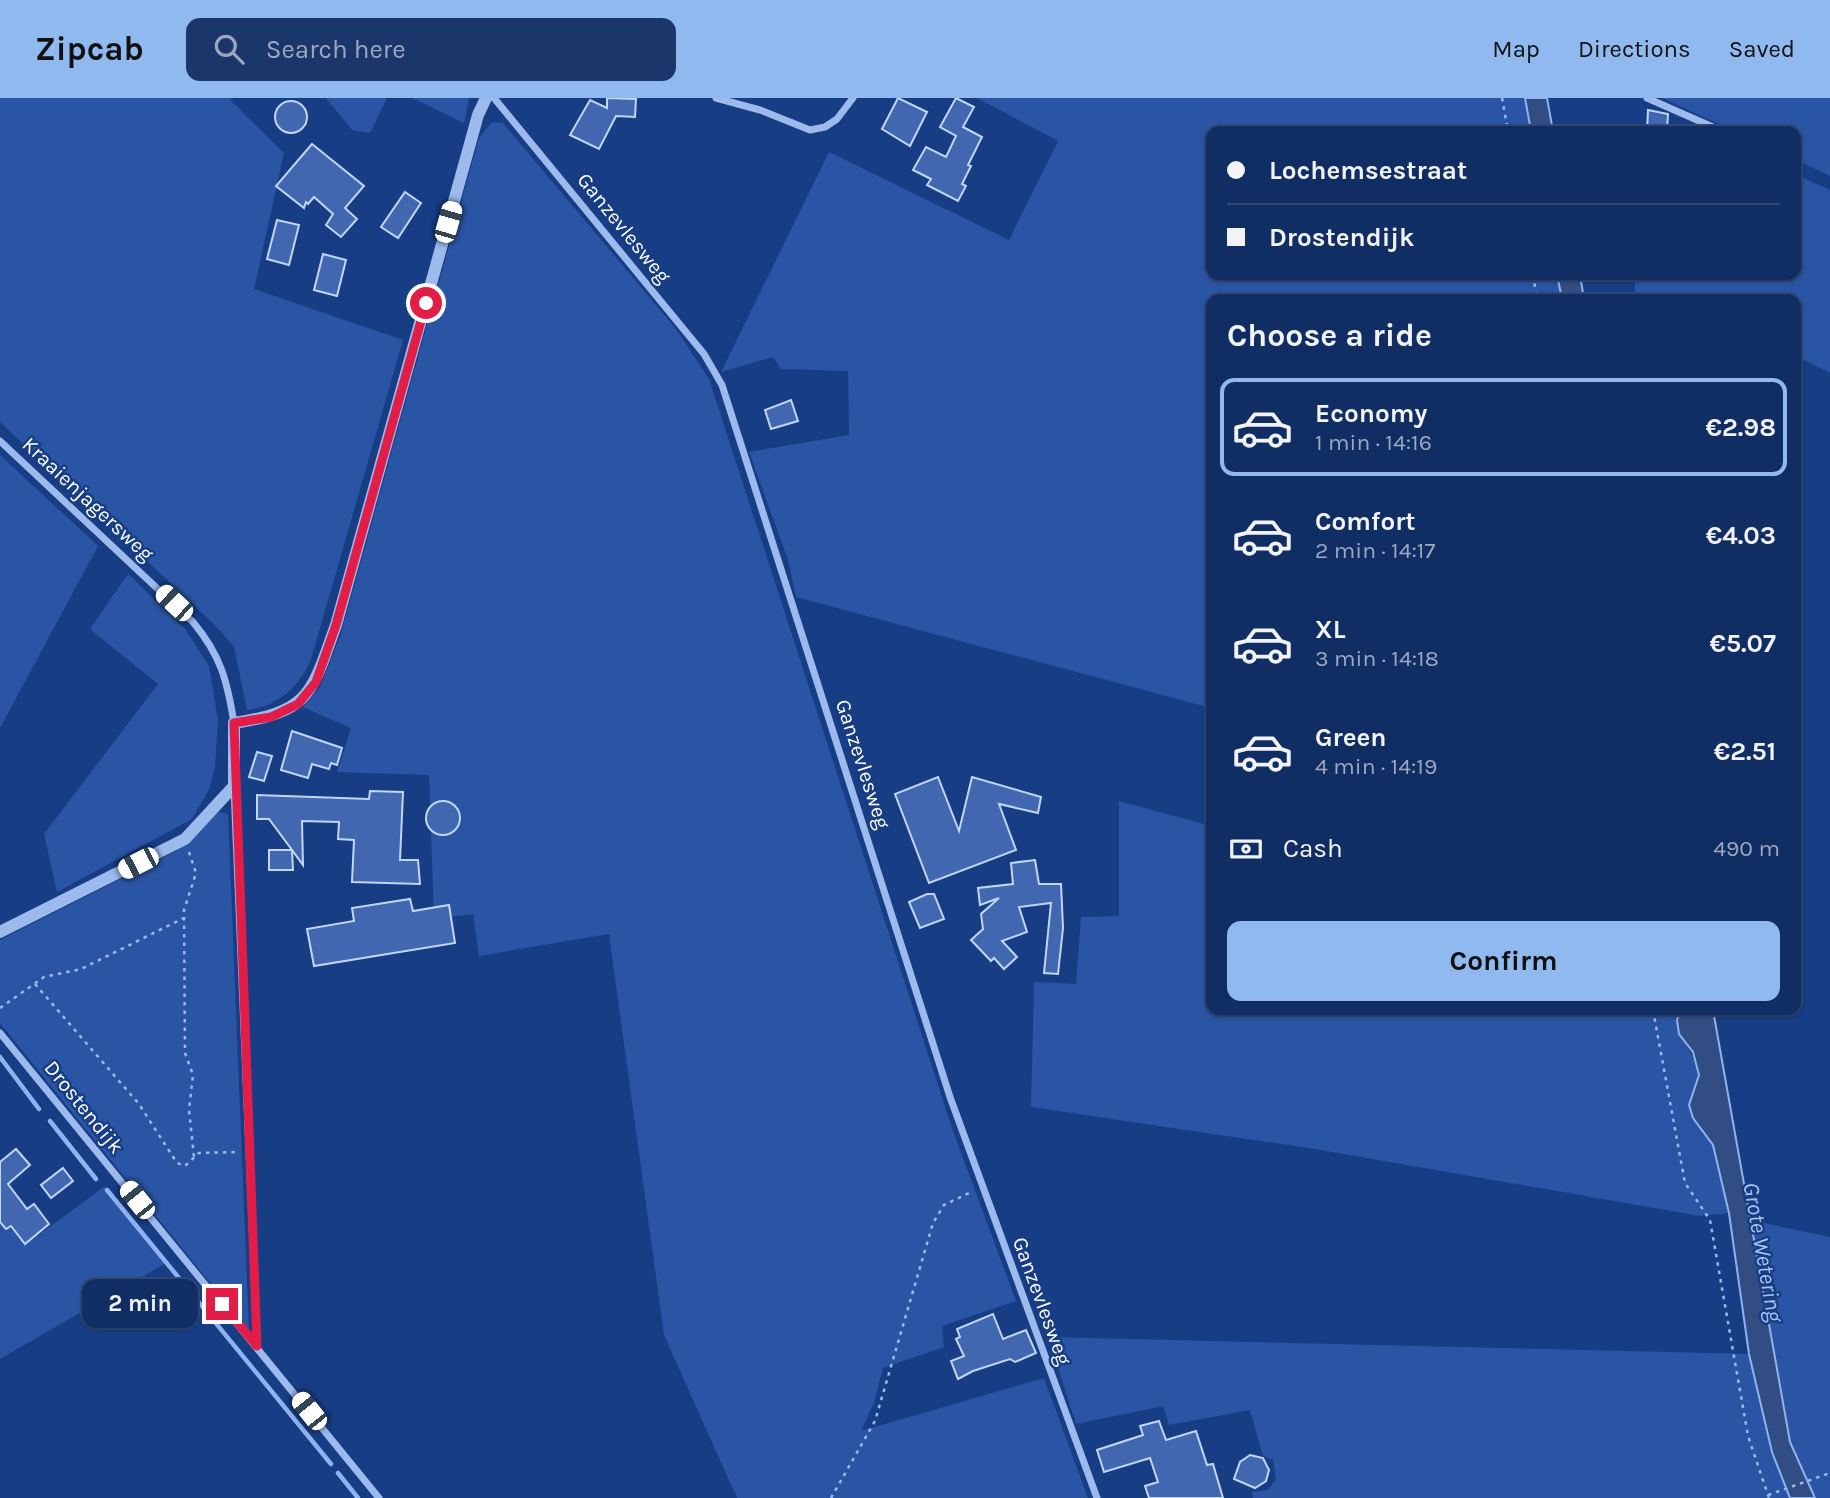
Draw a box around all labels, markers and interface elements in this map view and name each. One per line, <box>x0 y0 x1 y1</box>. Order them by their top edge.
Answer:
search box <box>186 18 676 81</box>
text: Zipcab <box>35 30 144 68</box>
icon: search <box>210 30 248 68</box>
text: Search here <box>266 34 406 65</box>
text: Map <box>1492 35 1540 63</box>
text: Directions <box>1578 35 1691 63</box>
text: Saved <box>1729 35 1795 63</box>
text: Lochemsestraat <box>1269 155 1467 186</box>
street label: Ganzevlesweg <box>572 168 676 288</box>
car <box>433 199 464 245</box>
text: Drostendijk <box>1269 222 1414 253</box>
route start <box>410 287 442 319</box>
text: Choose a ride <box>1227 317 1432 354</box>
icon: car <box>1231 396 1294 459</box>
text: Economy <box>1315 398 1427 429</box>
text: €2.98 <box>1706 412 1776 443</box>
text: 1 min · 14:16 <box>1315 429 1432 456</box>
street label: Kraaienjagersweg <box>17 432 159 566</box>
icon: car <box>1231 504 1294 567</box>
text: Comfort <box>1315 506 1416 537</box>
text: €4.03 <box>1706 520 1776 551</box>
text: 2 min · 14:17 <box>1315 537 1435 564</box>
car <box>152 581 197 625</box>
icon: car <box>1231 612 1294 675</box>
text: XL <box>1315 614 1346 645</box>
text: €5.07 <box>1709 628 1776 659</box>
text: 3 min · 14:18 <box>1315 645 1439 672</box>
street label: Ganzevlesweg <box>831 696 895 832</box>
icon: car <box>1231 720 1294 783</box>
text: Green <box>1315 722 1387 753</box>
text: €2.51 <box>1714 736 1776 767</box>
text: 4 min · 14:19 <box>1315 753 1437 780</box>
icon: cash <box>1227 830 1265 868</box>
text: Cash <box>1283 833 1343 864</box>
text: 490 m <box>1713 835 1780 862</box>
car <box>115 844 162 882</box>
button: Confirm <box>1227 921 1780 1001</box>
street label: Drostendijk <box>39 1056 129 1158</box>
car <box>116 1177 159 1223</box>
water label: Grote Wetering <box>1737 1180 1789 1325</box>
street label: Ganzevlesweg <box>1008 1234 1076 1368</box>
callout: 2 min <box>82 1280 198 1328</box>
route end <box>206 1288 238 1320</box>
text: 2 min <box>108 1290 172 1317</box>
car <box>288 1388 331 1434</box>

